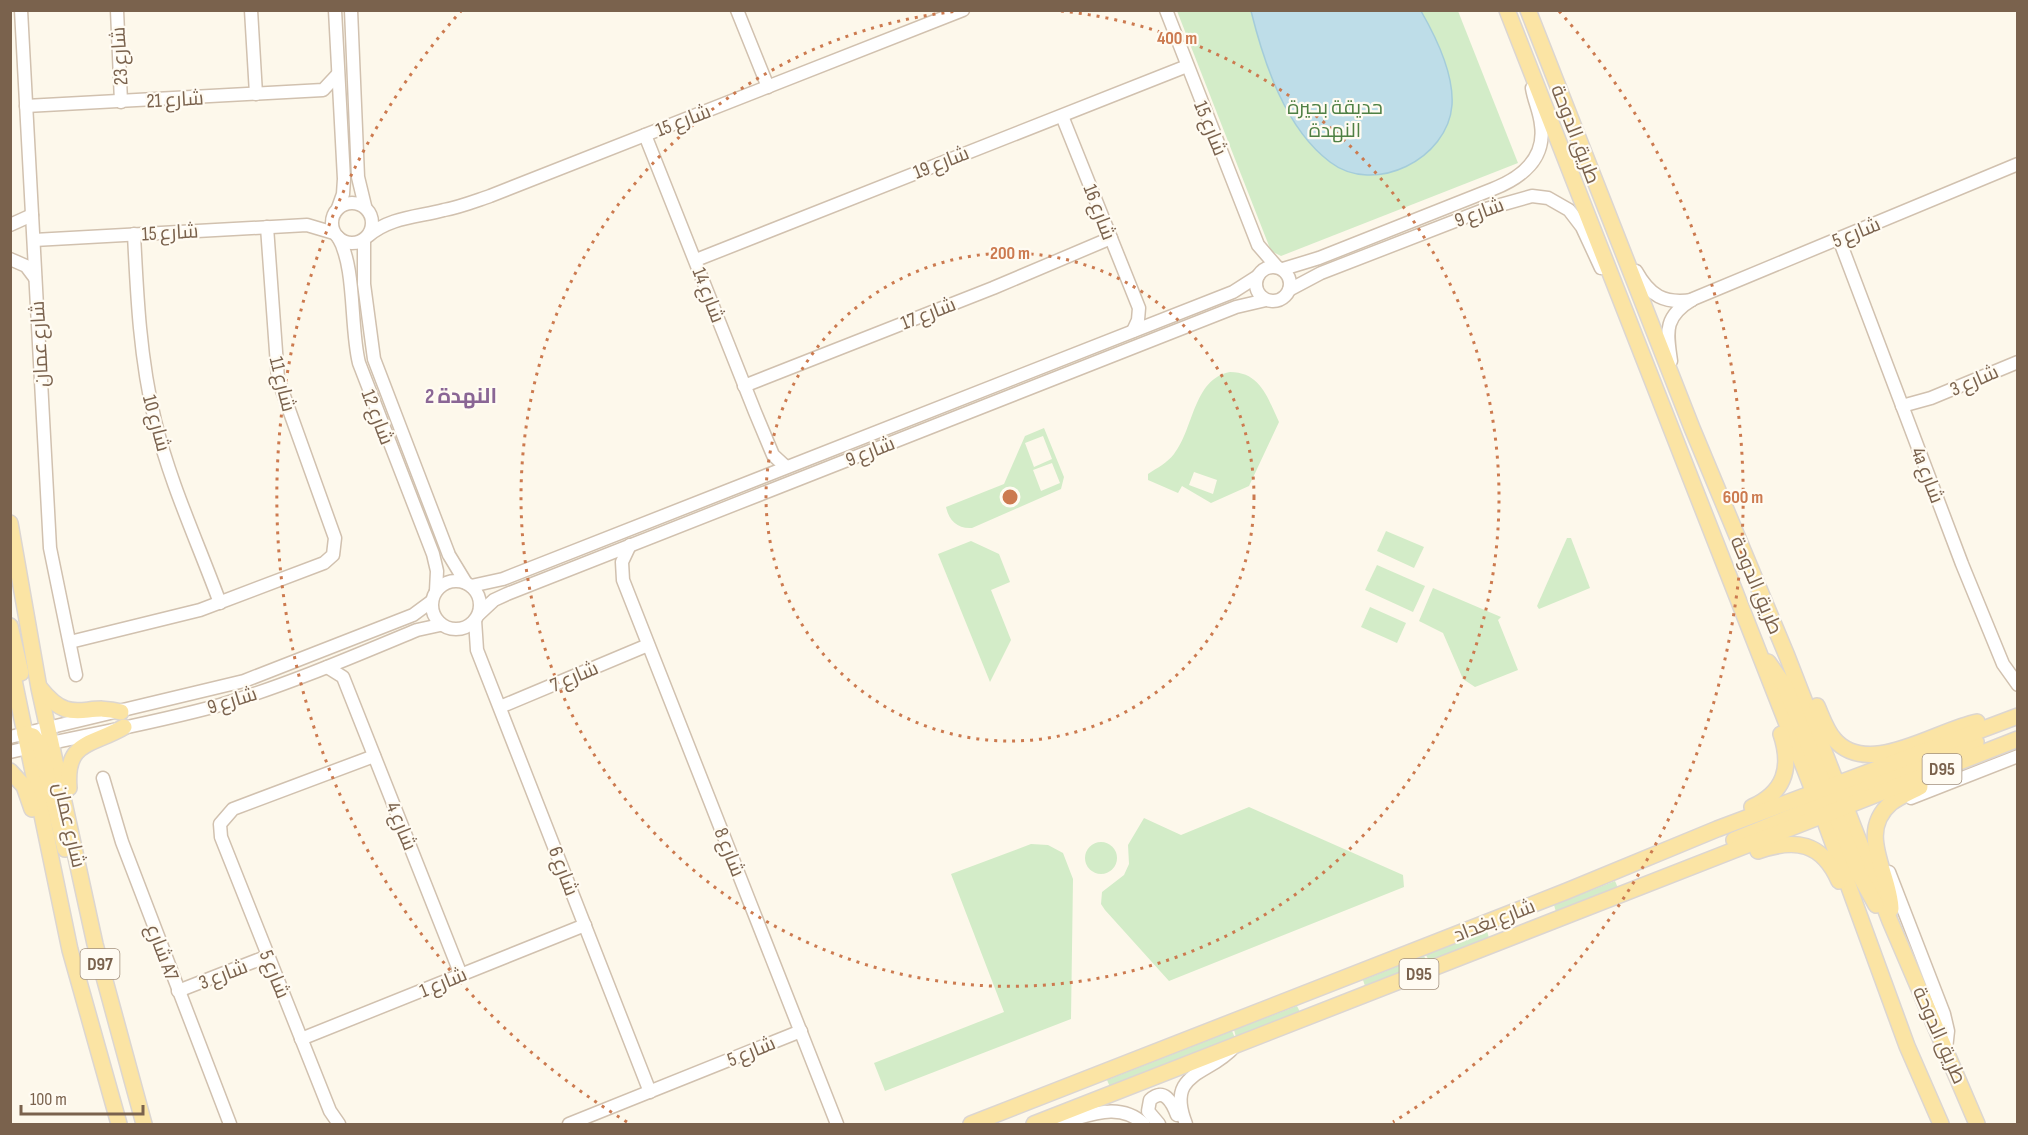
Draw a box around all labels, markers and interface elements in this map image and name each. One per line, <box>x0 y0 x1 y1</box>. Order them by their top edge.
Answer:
street label: شارع 23 <box>106 26 135 86</box>
text: 400 m <box>1157 28 1197 49</box>
street label: طريق الدوحة <box>1545 81 1605 187</box>
street label: شارع 21 <box>146 87 204 114</box>
park label: حديقة بحيرة النهدة <box>1287 96 1383 143</box>
street label: شارع 15 <box>1187 97 1232 160</box>
street label: شارع 15 <box>652 100 715 143</box>
street label: شارع 19 <box>910 141 973 185</box>
street label: شارع 16 <box>1077 181 1121 244</box>
street label: شارع 9 <box>1451 193 1508 234</box>
street label: شارع 5 <box>1829 212 1884 254</box>
street label: شارع 15 <box>141 220 199 247</box>
text: 200 m <box>990 243 1030 264</box>
street label: شارع 14 <box>686 264 730 327</box>
street label: شارع 17 <box>898 293 960 336</box>
street label: شارع عمان <box>26 300 55 388</box>
street label: شارع 11 <box>263 354 300 415</box>
street label: شارع 3 <box>1947 360 2003 403</box>
district label: النهدة 2 <box>425 384 497 409</box>
street label: شارع 12 <box>355 386 399 449</box>
street label: شارع 10 <box>136 392 175 455</box>
street label: شارع 9 <box>842 432 899 473</box>
street label: 4a شارع <box>1905 444 1949 507</box>
centre of rings <box>1000 487 1020 507</box>
text: 600 m <box>1723 487 1763 508</box>
street label: طريق الدوحة <box>1725 533 1787 638</box>
street label: شارع 7 <box>547 656 602 699</box>
street label: شارع 9 <box>204 682 260 721</box>
road number: D95 <box>1922 754 1962 784</box>
street label: شارع عمان <box>47 780 90 870</box>
street label: شارع 4 <box>380 799 422 855</box>
street label: شارع 8 <box>708 824 750 881</box>
street label: شارع 6 <box>542 843 583 900</box>
street label: شارع بغداد <box>1450 894 1539 948</box>
street label: شارع A7 <box>140 921 184 984</box>
street label: شارع 5 <box>253 947 295 1002</box>
road number: D97 <box>80 949 120 979</box>
street label: شارع 3 <box>196 955 252 996</box>
road number: D95 <box>1400 959 1438 989</box>
street label: شارع 1 <box>416 963 471 1004</box>
street label: طريق الدوحة <box>1907 983 1971 1088</box>
street label: شارع 5 <box>724 1031 779 1073</box>
scale bar <box>21 1078 142 1116</box>
text: 100 m <box>30 1089 67 1110</box>

